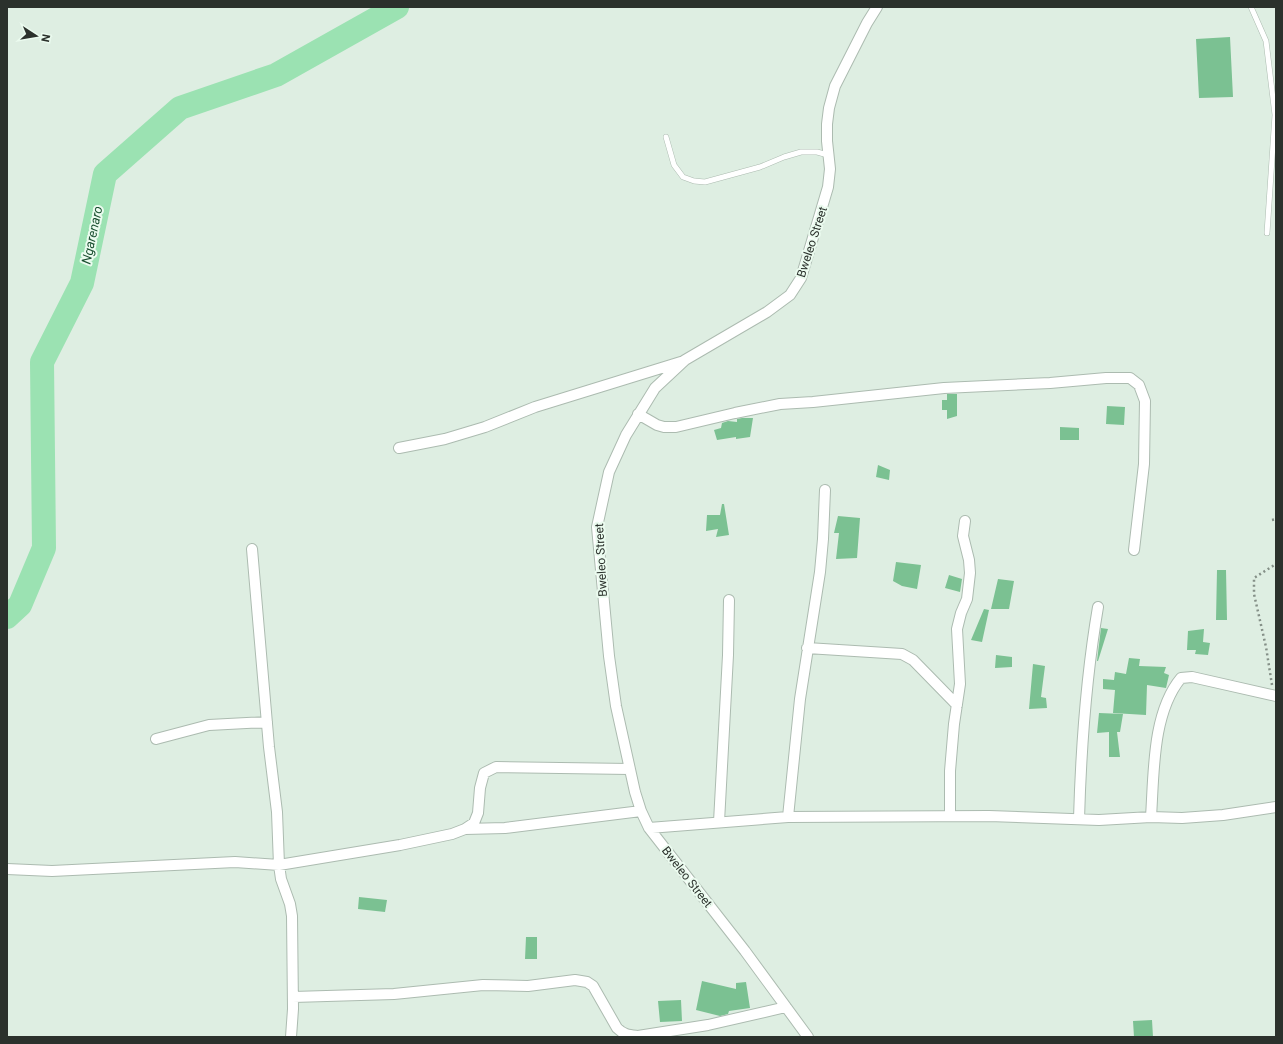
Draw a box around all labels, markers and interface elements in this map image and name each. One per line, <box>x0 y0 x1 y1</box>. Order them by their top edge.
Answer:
north arrow <box>16 16 56 56</box>
text: N <box>38 33 52 43</box>
water label: Ngarenaro <box>79 205 105 265</box>
street label: Bweleo Street <box>794 205 830 279</box>
street label: Bweleo Street <box>592 523 610 597</box>
street label: Bweleo Street <box>659 844 715 910</box>

